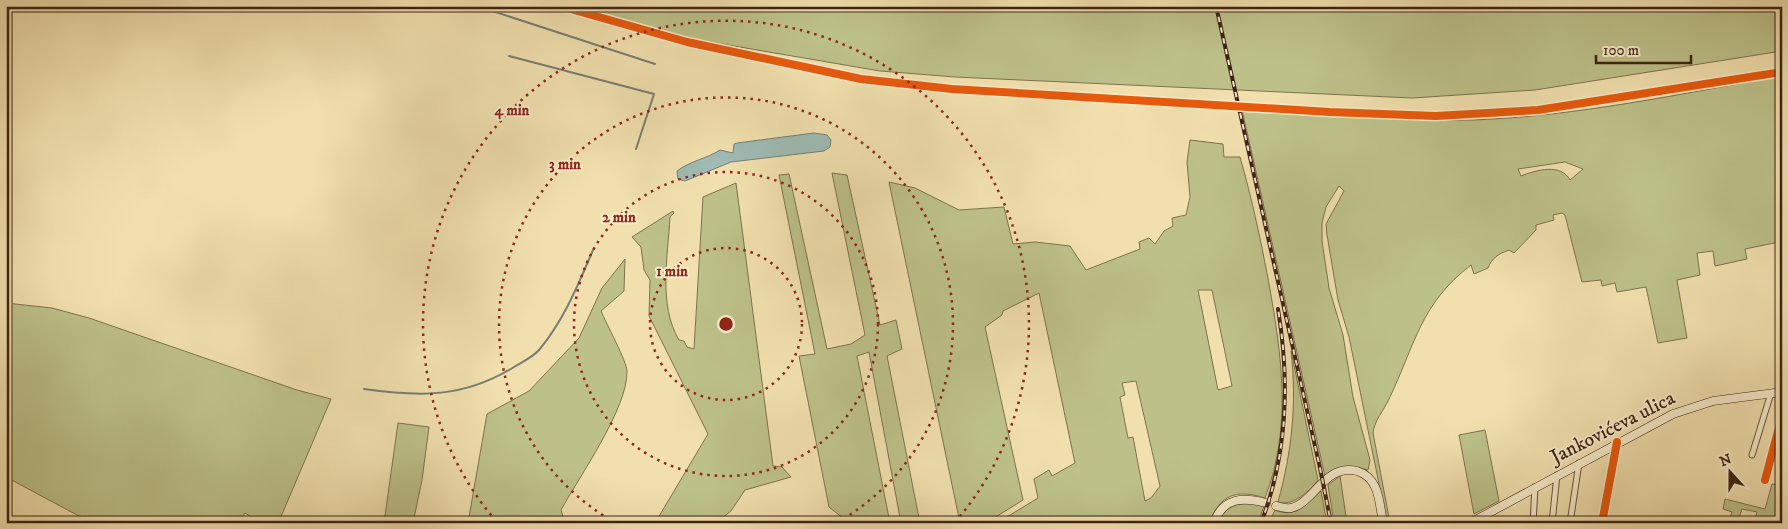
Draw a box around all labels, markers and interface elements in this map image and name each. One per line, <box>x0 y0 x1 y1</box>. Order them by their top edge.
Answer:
scale bar <box>1596 32 1690 64</box>
text: 100 m <box>1603 41 1639 60</box>
text: 4 min <box>494 101 530 120</box>
text: 3 min <box>549 155 581 174</box>
text: 2 min <box>602 208 636 227</box>
text: 1 min <box>656 262 688 281</box>
centre of rings <box>717 315 735 333</box>
street label: Jankovićeva ulica <box>1545 386 1680 471</box>
north arrow <box>1706 446 1756 496</box>
text: N <box>1717 450 1735 471</box>

